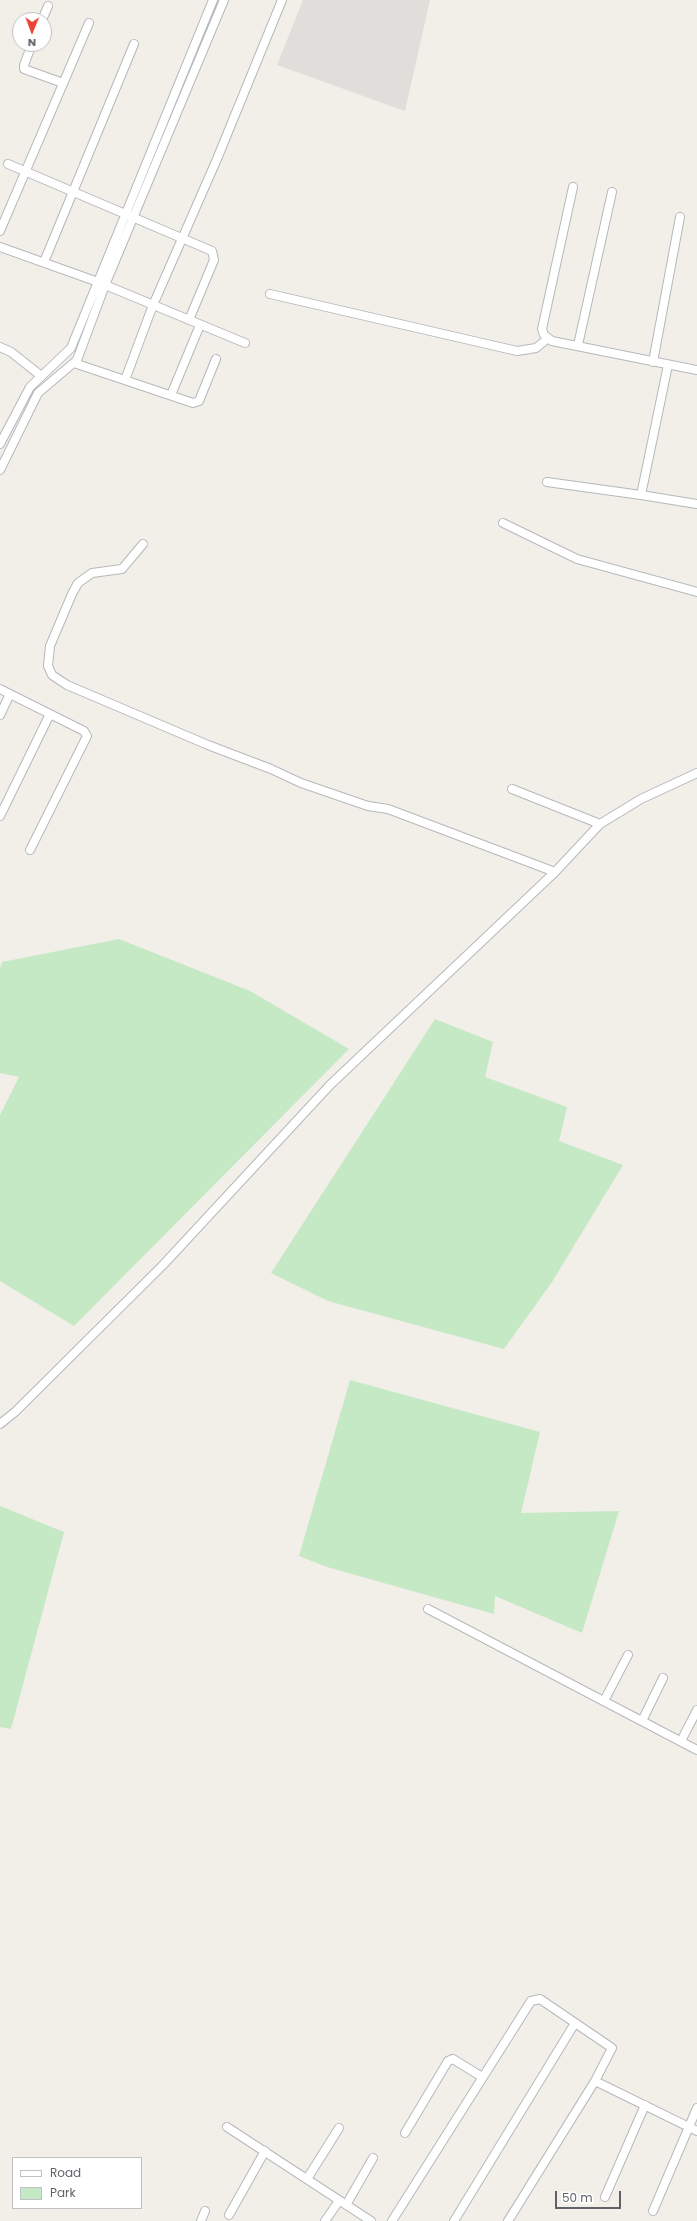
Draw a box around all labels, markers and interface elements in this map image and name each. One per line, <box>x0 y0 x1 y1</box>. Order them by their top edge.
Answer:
north arrow <box>12 12 52 52</box>
text: N <box>28 35 36 51</box>
legend <box>12 2157 142 2209</box>
text: Road <box>50 2164 81 2181</box>
scale bar <box>557 2183 623 2209</box>
text: Park <box>50 2184 76 2201</box>
text: 50 m <box>562 2189 593 2206</box>

